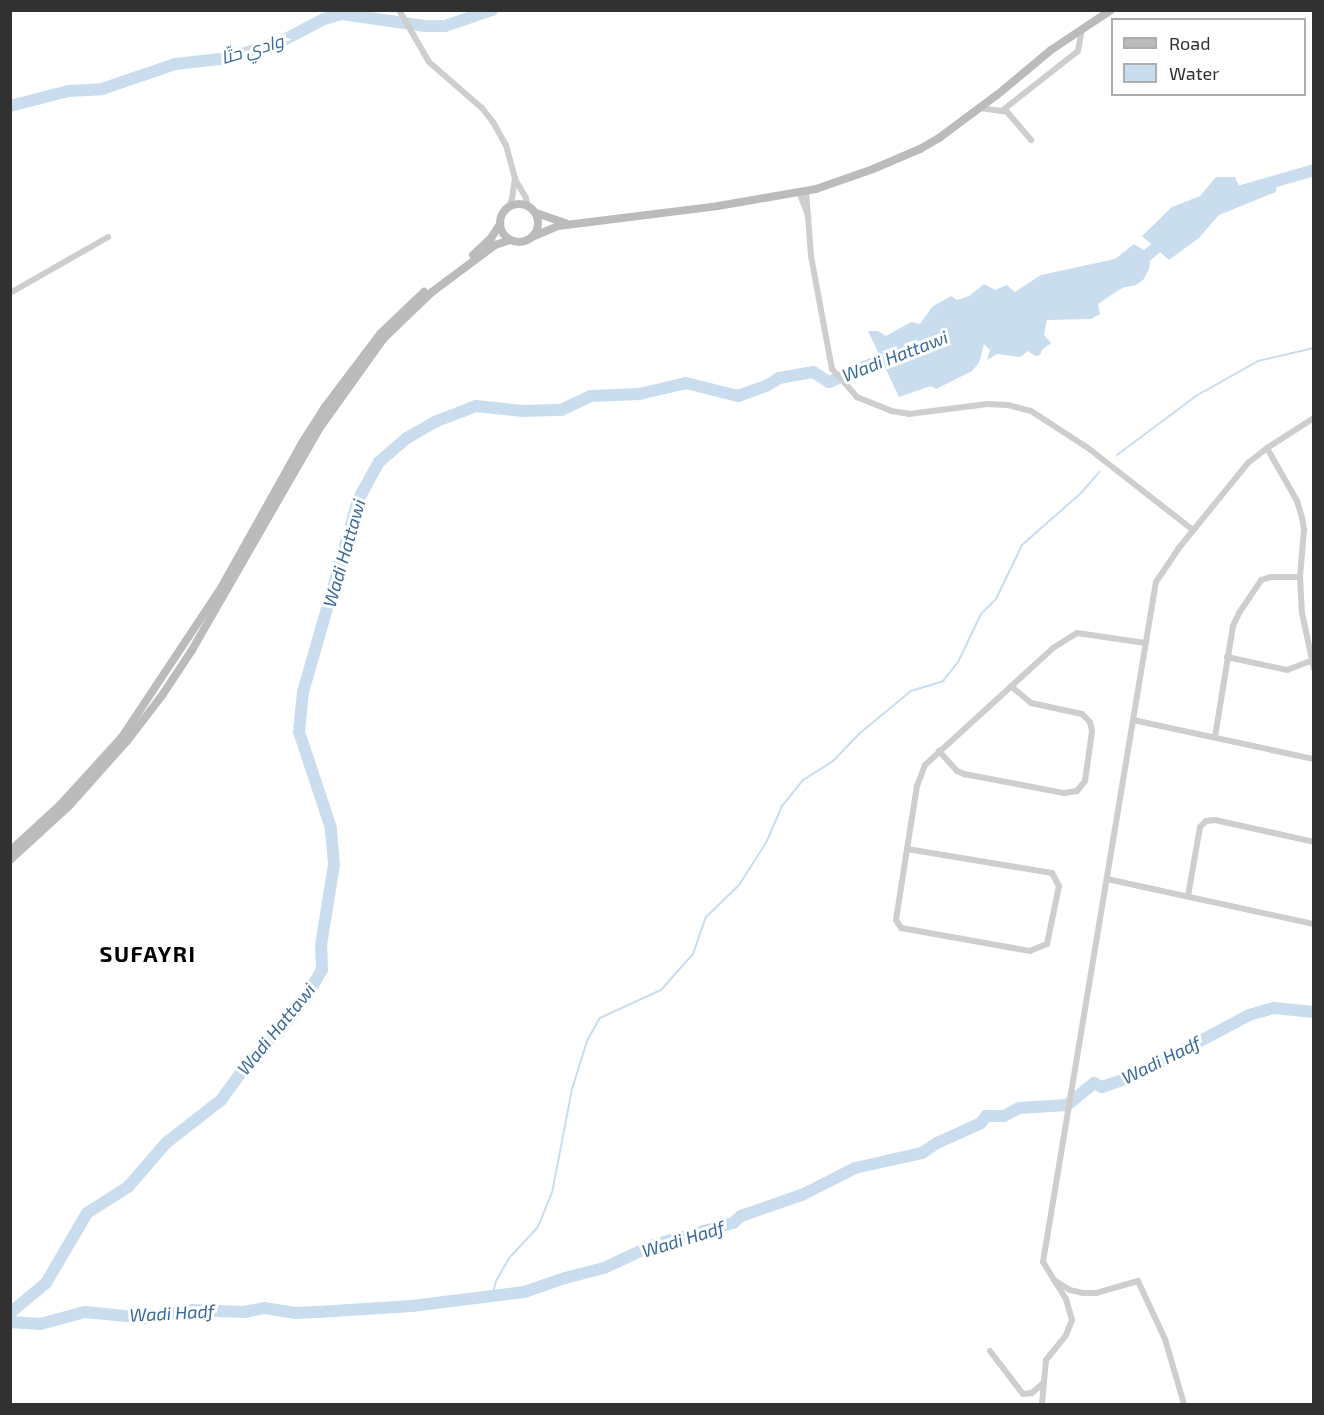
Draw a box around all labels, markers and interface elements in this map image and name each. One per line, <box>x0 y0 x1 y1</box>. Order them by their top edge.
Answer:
legend <box>1111 18 1306 96</box>
water label: وادي حتّا <box>218 30 286 68</box>
text: Road <box>1169 32 1210 54</box>
text: Water <box>1169 62 1219 84</box>
water label: Wadi Hattawi <box>839 326 951 386</box>
water label: Wadi Hattawi <box>318 496 370 610</box>
district label: SUFAYRI <box>100 941 196 967</box>
water label: Wadi Hattawi <box>232 979 320 1079</box>
water label: Wadi Hadf <box>1118 1032 1204 1088</box>
water label: Wadi Hadf <box>639 1216 727 1262</box>
water label: Wadi Hadf <box>129 1300 215 1326</box>

